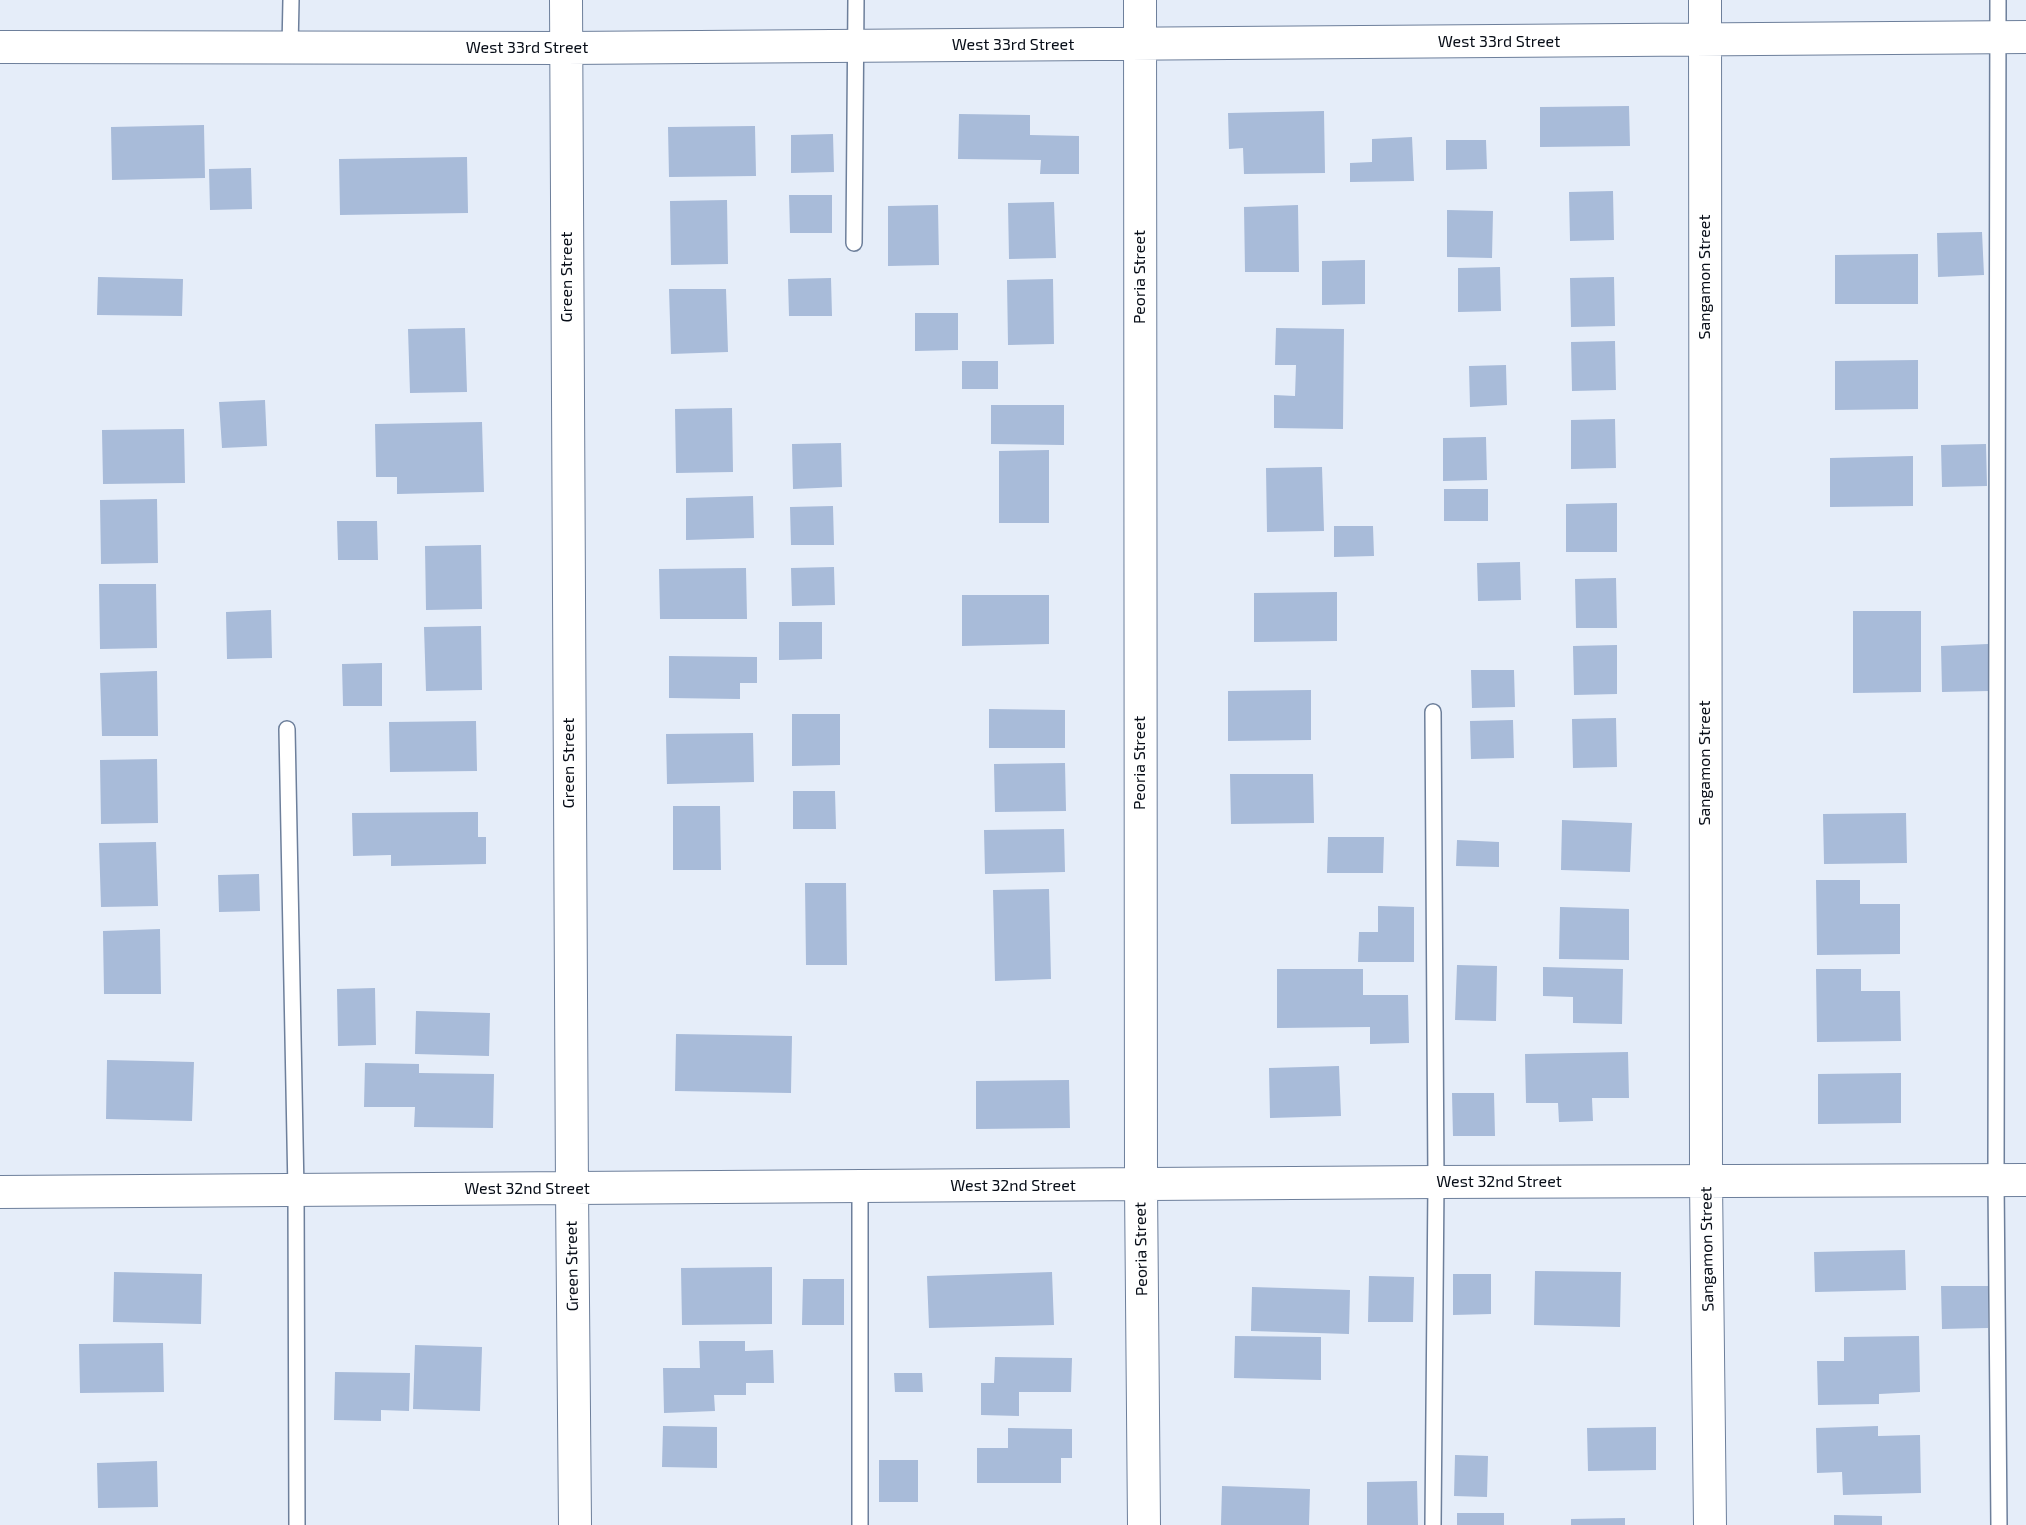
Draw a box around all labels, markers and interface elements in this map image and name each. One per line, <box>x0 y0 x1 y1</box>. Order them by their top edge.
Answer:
street label: West 33rd Street <box>1438 32 1560 52</box>
street label: West 33rd Street <box>952 35 1074 55</box>
street label: West 33rd Street <box>466 38 588 58</box>
street label: Sangamon Street <box>1695 214 1715 340</box>
street label: Peoria Street <box>1130 230 1150 324</box>
street label: Green Street <box>557 232 577 322</box>
street label: Sangamon Street <box>1695 700 1715 826</box>
street label: Peoria Street <box>1130 716 1150 810</box>
street label: Green Street <box>559 718 579 808</box>
street label: West 32nd Street <box>1436 1172 1562 1192</box>
street label: West 32nd Street <box>950 1176 1076 1196</box>
street label: West 32nd Street <box>464 1179 590 1199</box>
street label: Sangamon Street <box>1696 1186 1718 1312</box>
street label: Peoria Street <box>1131 1202 1151 1296</box>
street label: Green Street <box>562 1220 582 1312</box>

